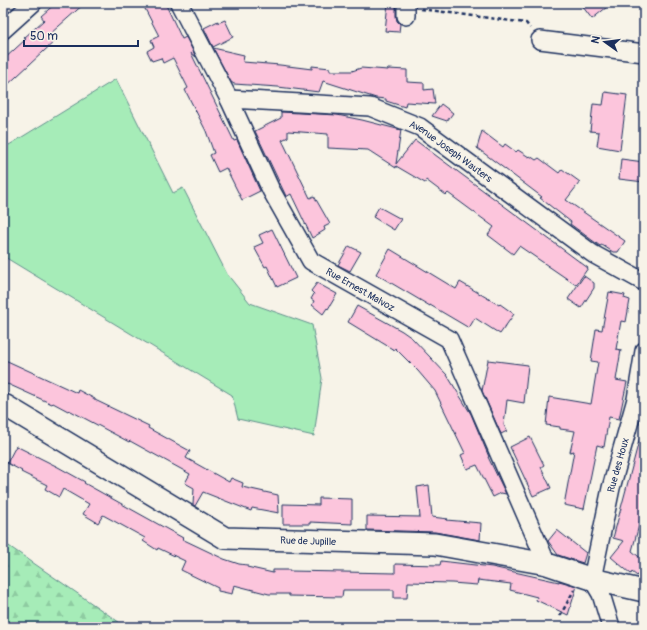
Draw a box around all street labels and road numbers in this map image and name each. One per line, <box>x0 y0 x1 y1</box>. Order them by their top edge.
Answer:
street label: Avenue Joseph Wauters <box>407 118 495 185</box>
street label: Rue Ernest Malvoz <box>324 266 397 314</box>
street label: Rue des Houx <box>605 436 632 493</box>
street label: Rue de Jupille <box>280 535 336 548</box>

